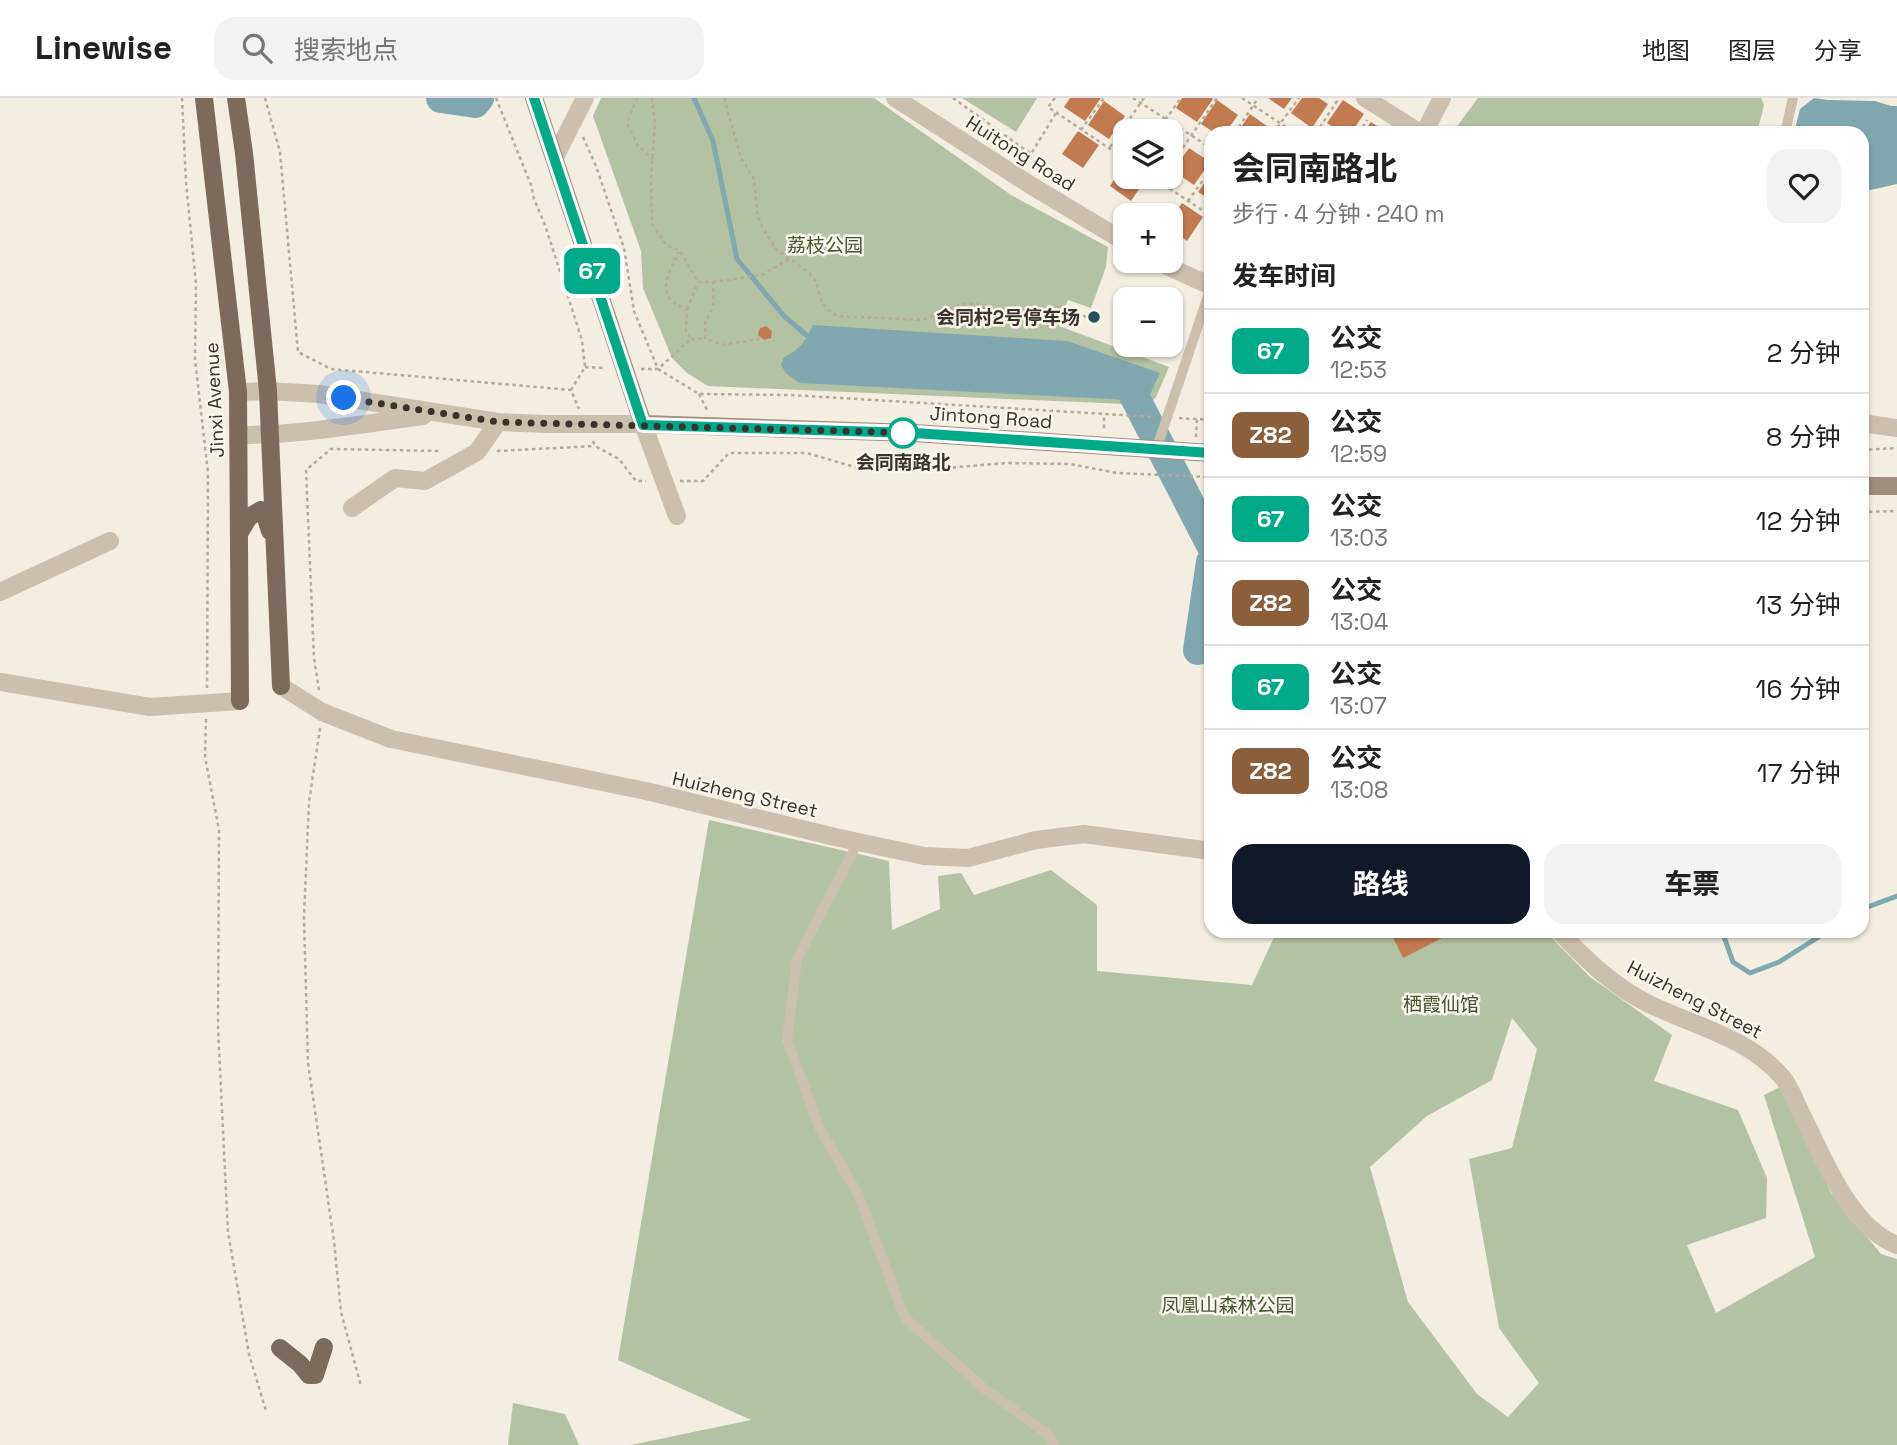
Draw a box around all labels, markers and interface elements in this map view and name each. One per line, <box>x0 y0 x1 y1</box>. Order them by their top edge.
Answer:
search box <box>214 17 704 80</box>
text: Linewise <box>35 27 172 69</box>
icon: search <box>238 29 276 67</box>
text: 搜索地点 <box>294 33 398 67</box>
text: 地图 <box>1642 35 1690 66</box>
text: 图层 <box>1728 35 1776 66</box>
text: 分享 <box>1814 35 1862 66</box>
street label: Huitong Road <box>961 110 1080 197</box>
map controls <box>1113 119 1183 357</box>
button: layers <box>1113 119 1183 189</box>
text: 会同南路北 <box>1232 148 1397 190</box>
button: heart <box>1767 149 1841 223</box>
text: 步行 · 4 分钟 · 240 m <box>1232 199 1445 229</box>
button: + <box>1113 203 1183 273</box>
park label: 荔枝公园 <box>787 233 863 258</box>
line badge: 67 <box>560 248 624 294</box>
text: 67 <box>578 255 606 286</box>
text: 发车时间 <box>1232 259 1336 293</box>
button: − <box>1113 287 1183 357</box>
place label: 会同村2号停车场 <box>936 305 1080 330</box>
marker: 会同村2号停车场 <box>1086 309 1102 325</box>
text: 公交 <box>1330 321 1382 355</box>
text: 67 <box>1257 335 1284 366</box>
text: 2 分钟 <box>1767 336 1841 370</box>
street label: Jinxi Avenue <box>199 342 230 458</box>
text: 12:53 <box>1330 355 1387 385</box>
your location <box>326 380 361 415</box>
street label: Jintong Road <box>929 401 1053 434</box>
text: 公交 <box>1330 405 1382 439</box>
marker: 会同南路北 <box>888 418 918 448</box>
text: Z82 <box>1249 419 1292 450</box>
text: 8 分钟 <box>1766 420 1841 454</box>
text: 12:59 <box>1330 439 1387 469</box>
place label: 会同南路北 <box>855 450 951 475</box>
text: 公交 <box>1330 489 1382 523</box>
text: 67 <box>1257 503 1284 534</box>
text: 12 分钟 <box>1756 504 1841 538</box>
text: 13:03 <box>1330 523 1388 553</box>
text: 公交 <box>1330 573 1382 607</box>
text: Z82 <box>1249 587 1292 618</box>
text: 13 分钟 <box>1756 588 1841 622</box>
text: 13:04 <box>1330 607 1388 637</box>
text: 公交 <box>1330 657 1382 691</box>
text: 67 <box>1257 671 1284 702</box>
text: 16 分钟 <box>1756 672 1841 706</box>
text: 13:07 <box>1330 691 1387 721</box>
text: 公交 <box>1330 741 1382 775</box>
text: Z82 <box>1249 755 1292 786</box>
text: 17 分钟 <box>1757 756 1841 790</box>
street label: Huizheng Street <box>670 766 820 823</box>
text: 13:08 <box>1330 775 1388 805</box>
button: 路线 <box>1232 844 1530 924</box>
button: 车票 <box>1544 844 1841 924</box>
street label: Huizheng Street <box>1623 955 1767 1044</box>
park label: 栖霞仙馆 <box>1403 992 1479 1017</box>
park label: 凤凰山森林公园 <box>1161 1293 1295 1318</box>

